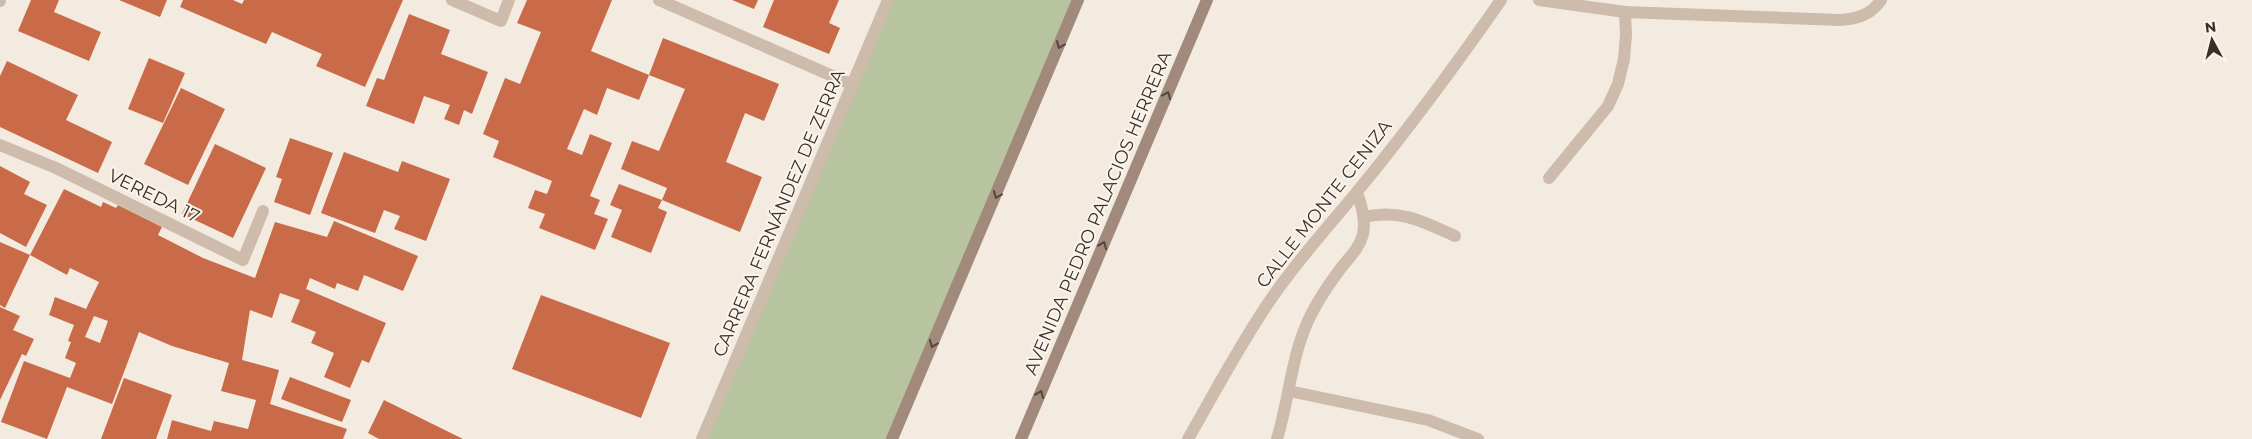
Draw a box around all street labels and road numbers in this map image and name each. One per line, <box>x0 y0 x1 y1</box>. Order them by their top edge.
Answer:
street label: AVENIDA PEDRO PALACIOS HERRERA <box>1020 48 1176 378</box>
street label: CARRERA FERNÁNDEZ DE ZERRA <box>708 66 850 360</box>
street label: CALLE MONTE CENIZA <box>1252 116 1396 292</box>
street label: VEREDA 17 <box>105 164 203 228</box>

